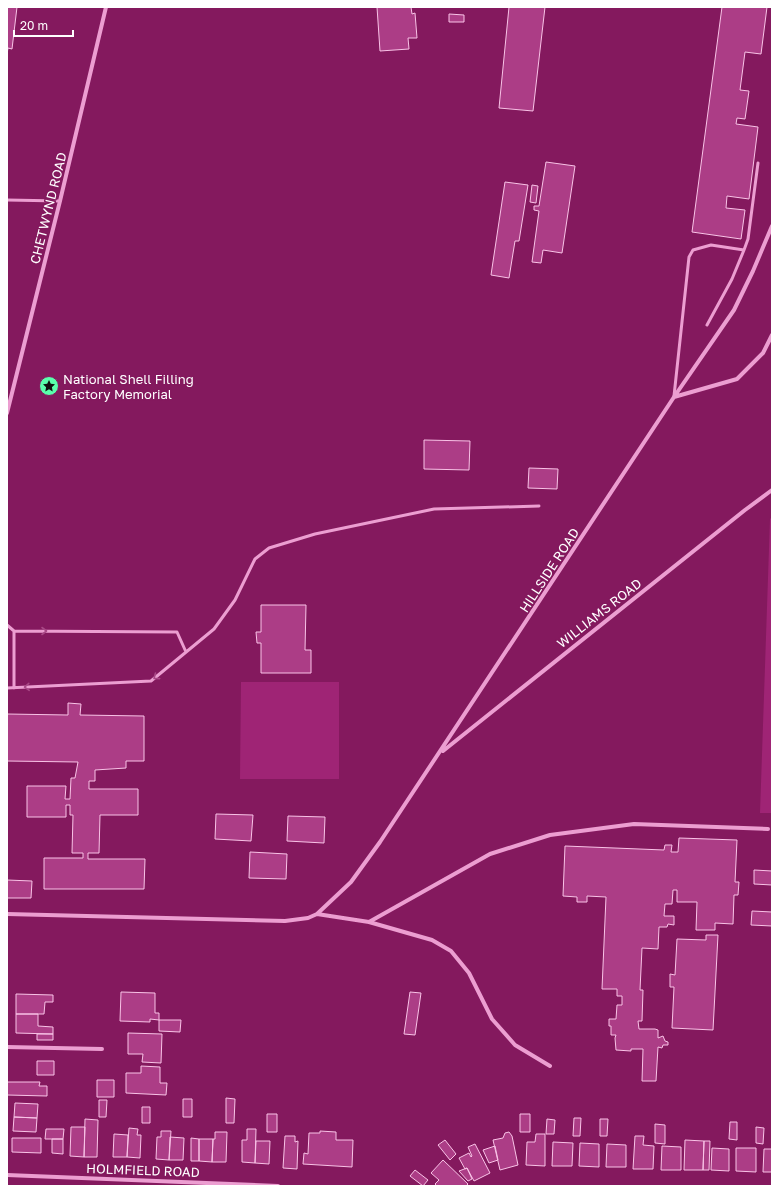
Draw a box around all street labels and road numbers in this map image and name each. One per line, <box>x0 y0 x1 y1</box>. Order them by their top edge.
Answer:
street label: CHETWYND ROAD <box>26 151 70 265</box>
street label: HILLSIDE ROAD <box>516 525 582 615</box>
street label: WILLIAMS ROAD <box>554 575 644 651</box>
street label: HOLMFIELD ROAD <box>86 1160 200 1180</box>

